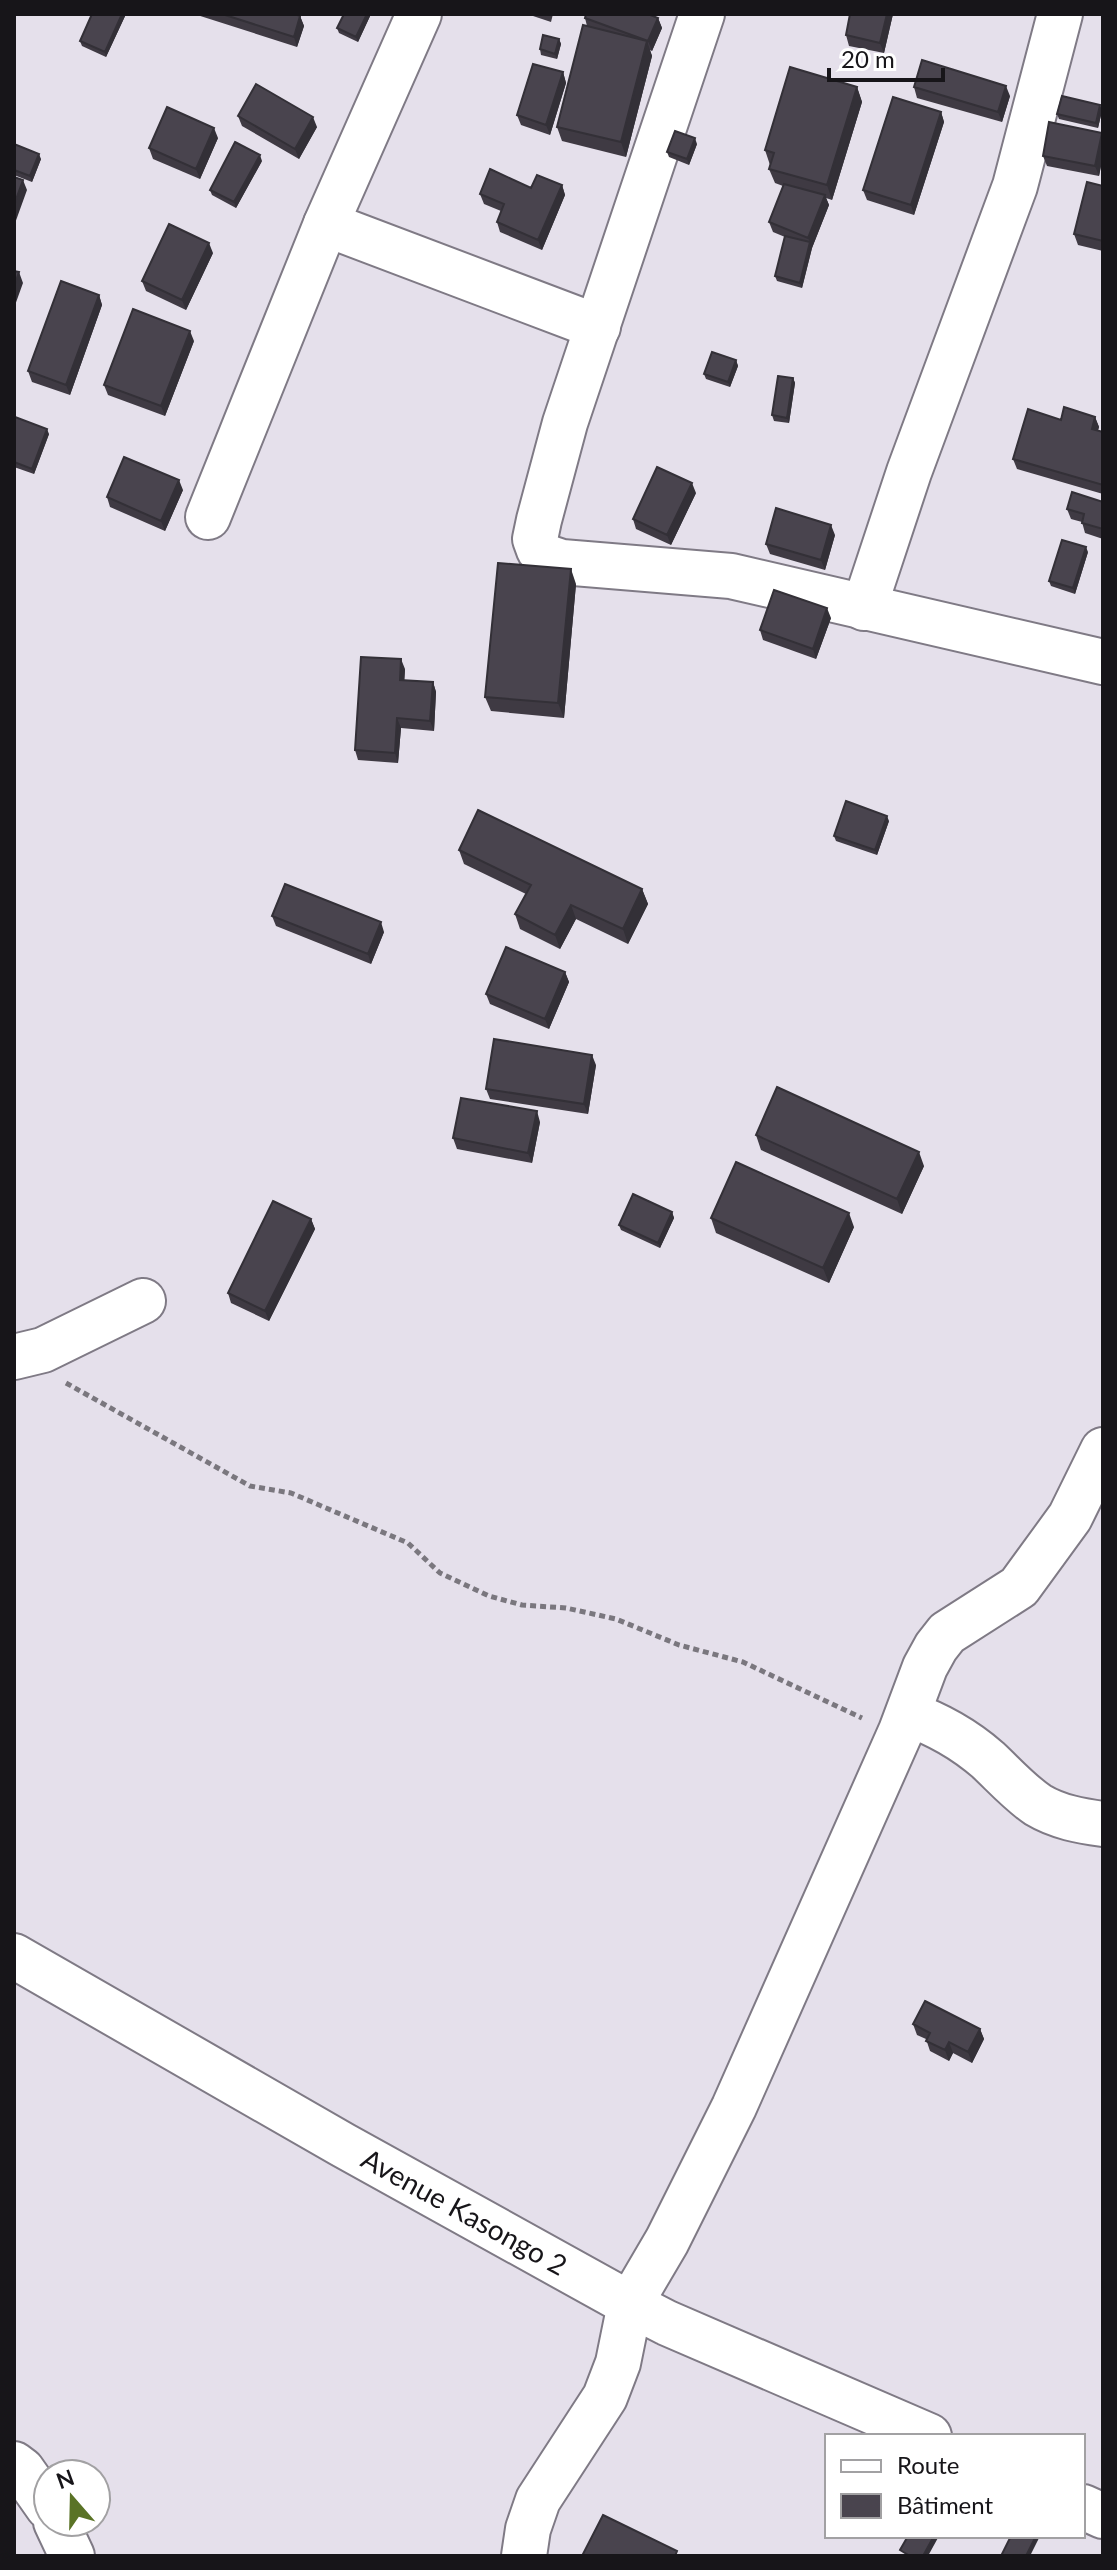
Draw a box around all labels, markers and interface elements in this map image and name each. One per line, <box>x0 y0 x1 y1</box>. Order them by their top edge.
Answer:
scale bar <box>829 32 943 82</box>
text: 20 m <box>841 44 895 73</box>
street label: Avenue Kasongo 2 <box>356 2141 573 2282</box>
legend <box>825 2434 1085 2538</box>
text: Route <box>897 2450 959 2479</box>
north arrow <box>32 2458 112 2538</box>
text: N <box>52 2463 78 2494</box>
text: Bâtiment <box>897 2490 994 2519</box>

